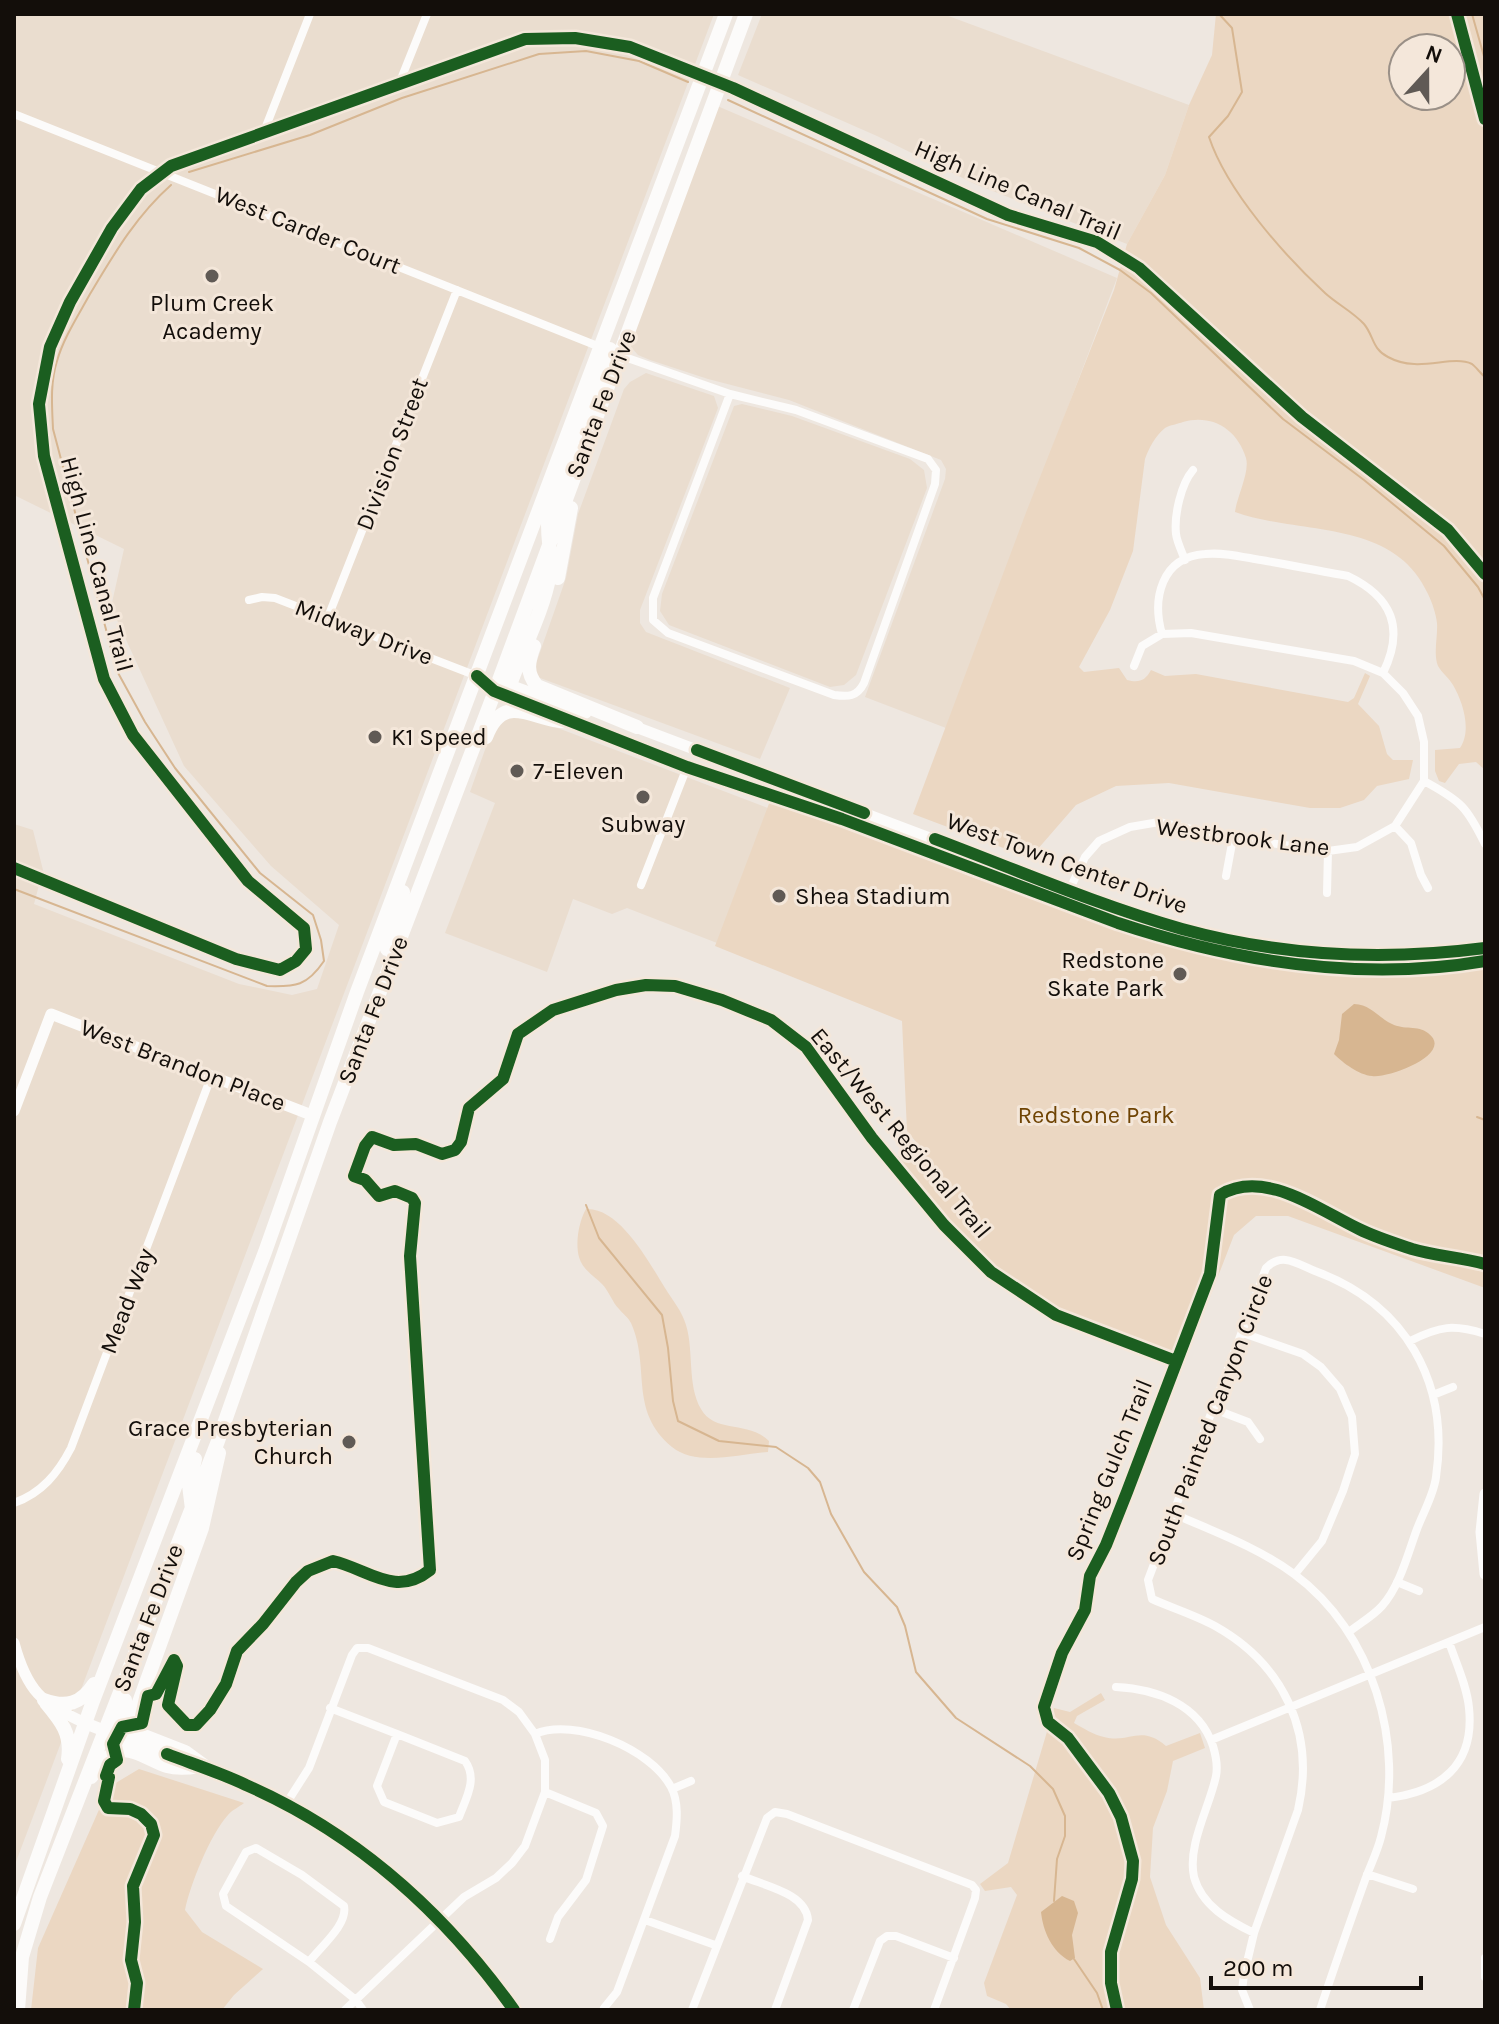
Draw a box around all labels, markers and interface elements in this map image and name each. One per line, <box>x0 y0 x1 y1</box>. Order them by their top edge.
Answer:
north arrow <box>1387 32 1467 112</box>
text: N <box>1422 39 1446 69</box>
street label: High Line Canal Trail <box>910 134 1126 246</box>
street label: West Carder Court <box>211 180 405 280</box>
marker: Plum Creek Academy <box>203 267 221 285</box>
place label: Plum Creek Academy <box>150 289 274 345</box>
street label: Santa Fe Drive <box>560 326 642 482</box>
street label: Division Street <box>350 374 434 534</box>
street label: High Line Canal Trail <box>55 453 139 675</box>
street label: Midway Drive <box>291 593 437 671</box>
place label: K1 Speed <box>391 723 487 751</box>
marker: K1 Speed <box>366 728 384 746</box>
place label: 7-Eleven <box>533 757 624 785</box>
marker: 7-Eleven <box>508 762 526 780</box>
marker: Subway <box>634 788 652 806</box>
street label: West Town Center Drive <box>943 806 1191 920</box>
place label: Subway <box>600 810 686 838</box>
street label: Westbrook Lane <box>1155 812 1331 862</box>
place label: Shea Stadium <box>795 882 950 910</box>
marker: Shea Stadium <box>770 887 788 905</box>
street label: Santa Fe Drive <box>332 932 414 1088</box>
place label: Redstone Skate Park <box>1047 946 1164 1002</box>
marker: Redstone Skate Park <box>1171 965 1189 983</box>
street label: West Brandon Place <box>77 1013 289 1117</box>
street label: East/West Regional Trail <box>805 1022 997 1244</box>
park label: Redstone Park <box>1017 1101 1175 1129</box>
street label: Mead Way <box>94 1244 160 1358</box>
street label: South Painted Canyon Circle <box>1141 1270 1279 1570</box>
street label: Spring Gulch Trail <box>1060 1375 1158 1565</box>
place label: Grace Presbyterian Church <box>128 1414 333 1470</box>
marker: Grace Presbyterian Church <box>340 1433 358 1451</box>
street label: Santa Fe Drive <box>107 1540 189 1696</box>
scale bar <box>1211 1940 1421 1990</box>
text: 200 m <box>1223 1954 1294 1982</box>

